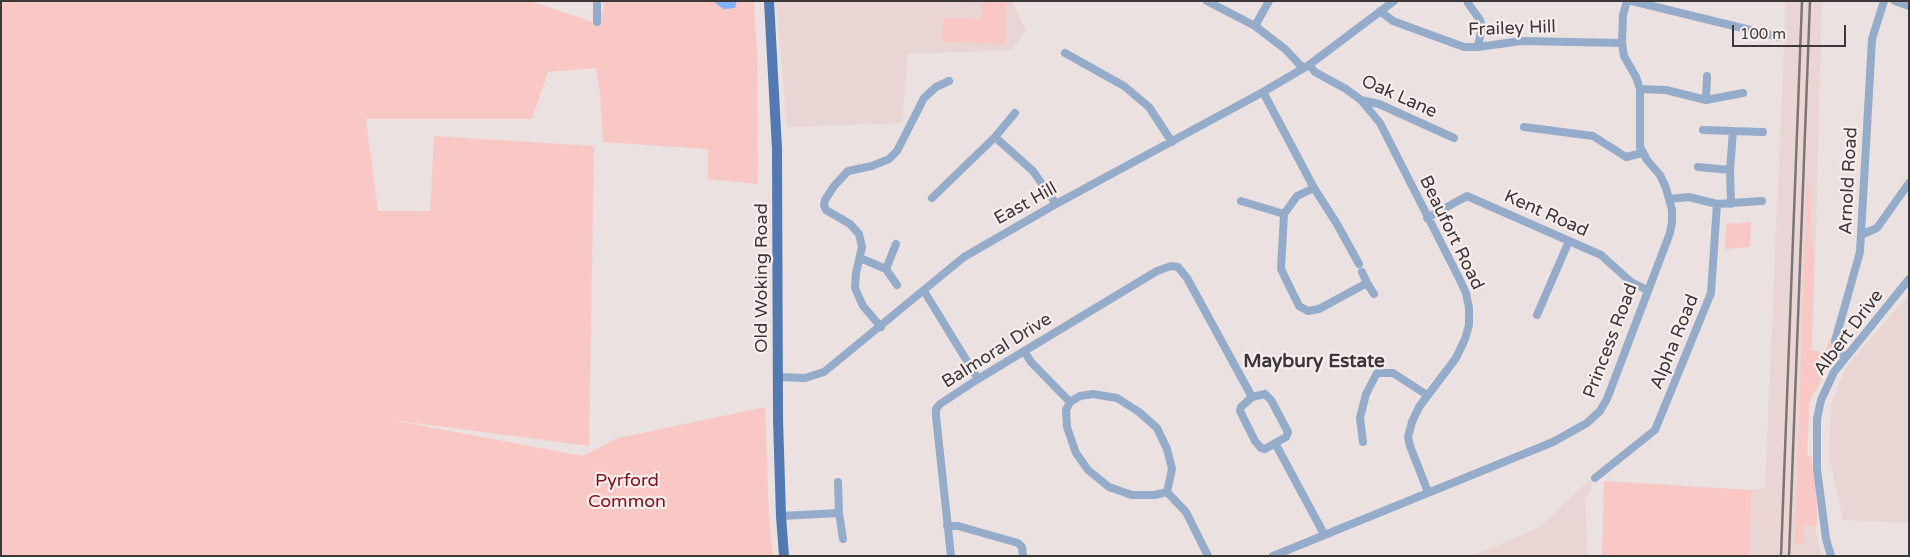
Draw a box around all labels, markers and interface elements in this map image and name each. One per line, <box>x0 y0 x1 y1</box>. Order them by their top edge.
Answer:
scale bar <box>1735 15 1849 47</box>
street label: Frailey Hill <box>1468 17 1556 41</box>
text: 100 m <box>1740 25 1786 43</box>
street label: Oak Lane <box>1358 71 1440 123</box>
street label: Arnold Road <box>1835 127 1863 235</box>
street label: Beaufort Road <box>1414 172 1488 294</box>
street label: East Hill <box>991 178 1061 230</box>
street label: Kent Road <box>1501 186 1591 242</box>
street label: Old Woking Road <box>751 203 773 353</box>
street label: Princess Road <box>1579 281 1643 401</box>
street label: Albert Drive <box>1810 286 1888 380</box>
street label: Alpha Road <box>1646 292 1704 392</box>
street label: Balmoral Drive <box>938 309 1056 393</box>
district label: Maybury Estate <box>1243 351 1385 373</box>
park label: Pyrford Common <box>588 470 666 512</box>

